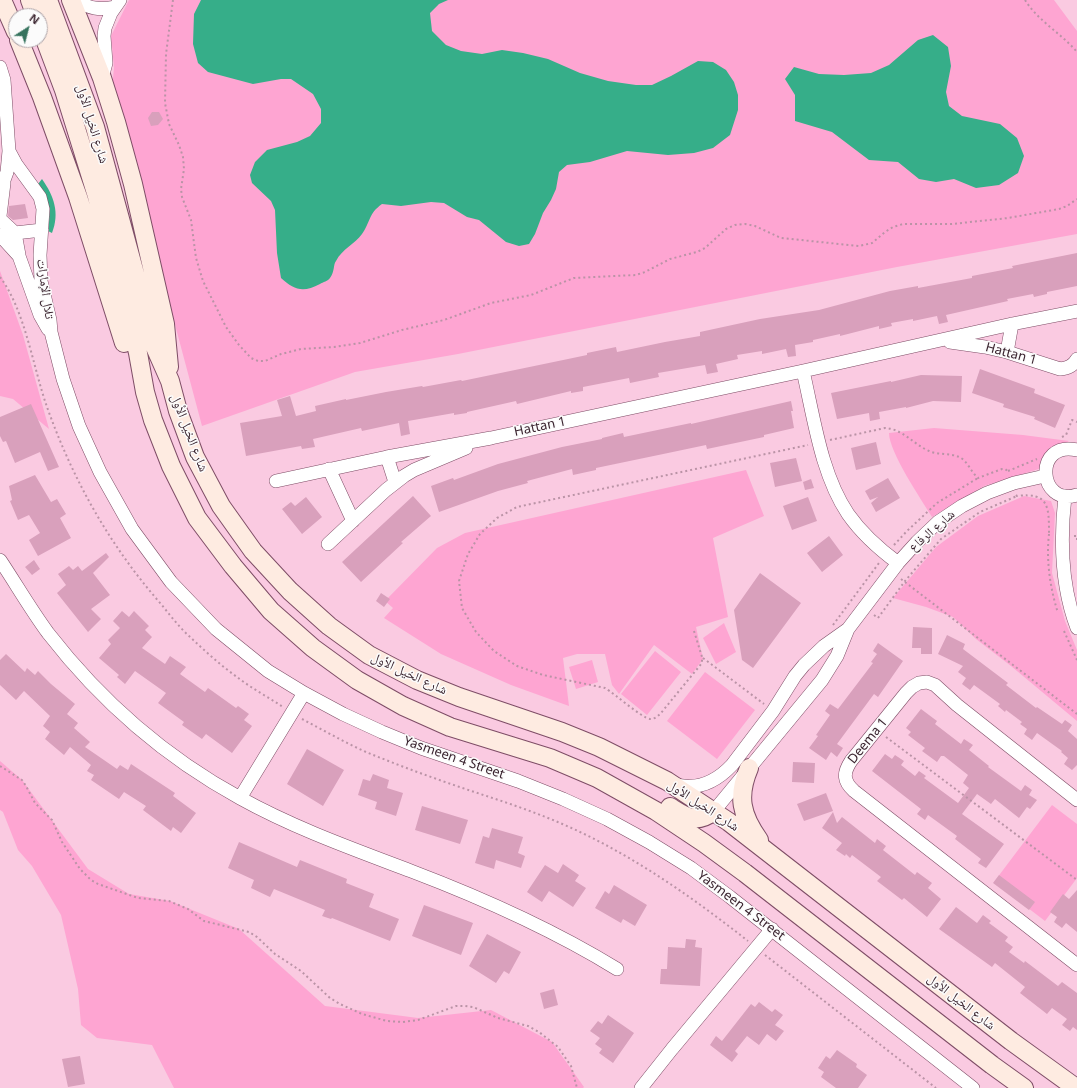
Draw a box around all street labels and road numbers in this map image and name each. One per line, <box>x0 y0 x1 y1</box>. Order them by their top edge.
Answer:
street label: شارع الخيل الأول <box>73 83 111 165</box>
street label: تلال الإمارات <box>33 258 57 320</box>
street label: Hattan 1 <box>984 340 1038 368</box>
street label: شارع الخيل الأول <box>167 392 211 474</box>
street label: Hattan 1 <box>513 414 567 440</box>
street label: شارع الرفاع <box>906 507 958 555</box>
street label: شارع الخيل الأول <box>369 650 449 698</box>
street label: Deema 1 <box>845 715 891 767</box>
street label: Yasmeen 4 Street <box>402 733 506 783</box>
street label: شارع الخيل الأول <box>664 777 742 835</box>
street label: Yasmeen 4 Street <box>694 868 788 944</box>
street label: شارع الخيل الأول <box>924 971 998 1033</box>

